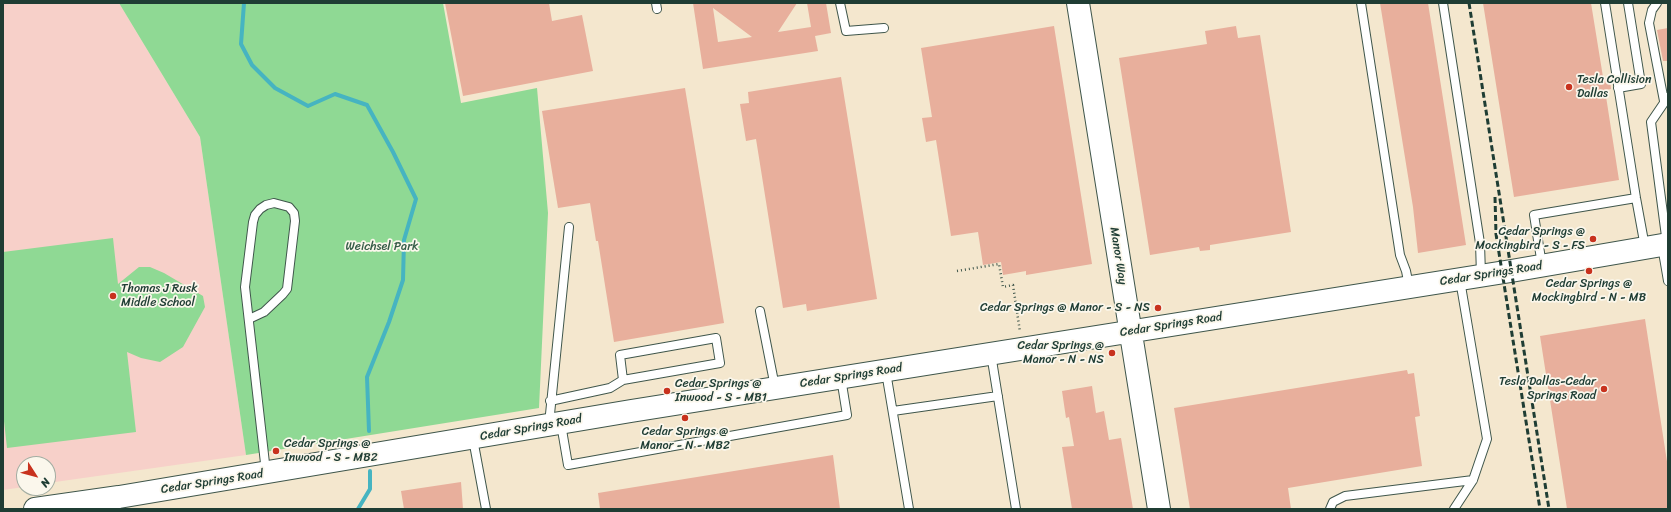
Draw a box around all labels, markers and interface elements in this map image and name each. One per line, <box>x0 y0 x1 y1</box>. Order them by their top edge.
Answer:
place label: Tesla Collision Dallas <box>1577 73 1651 101</box>
marker: Tesla Collision Dallas <box>1564 82 1574 92</box>
place label: Cedar Springs @ Mockingbird - S - FS <box>1475 225 1585 253</box>
street label: Manor Way <box>1106 226 1130 286</box>
marker: Cedar Springs @ Mockingbird - S - FS <box>1588 234 1598 244</box>
park label: Weichsel Park <box>346 240 418 254</box>
street label: Cedar Springs Road <box>1439 259 1543 289</box>
marker: Cedar Springs @ Mockingbird - N - MB <box>1584 266 1594 276</box>
place label: Cedar Springs @ Mockingbird - N - MB <box>1532 277 1646 305</box>
place label: Thomas J Rusk Middle School <box>121 282 198 310</box>
marker: Thomas J Rusk Middle School <box>108 291 118 301</box>
place label: Cedar Springs @ Manor - S - NS <box>980 301 1150 315</box>
marker: Cedar Springs @ Manor - S - NS <box>1153 303 1163 313</box>
street label: Cedar Springs Road <box>1119 310 1223 340</box>
place label: Cedar Springs @ Manor - N - NS <box>1017 339 1104 367</box>
marker: Cedar Springs @ Manor - N - NS <box>1107 348 1117 358</box>
street label: Cedar Springs Road <box>799 361 903 391</box>
place label: Tesla Dallas-Cedar Springs Road <box>1499 375 1596 403</box>
place label: Cedar Springs @ Inwood - S - MB1 <box>675 377 767 405</box>
marker: Tesla Dallas-Cedar Springs Road <box>1599 384 1609 394</box>
marker: Cedar Springs @ Inwood - S - MB1 <box>662 386 672 396</box>
street label: Cedar Springs Road <box>479 412 583 444</box>
marker: Cedar Springs @ Manor - N - MB2 <box>680 413 690 423</box>
place label: Cedar Springs @ Manor - N - MB2 <box>640 425 730 453</box>
place label: Cedar Springs @ Inwood - S - MB2 <box>284 437 378 465</box>
marker: Cedar Springs @ Inwood - S - MB2 <box>271 446 281 456</box>
north arrow <box>16 456 56 496</box>
street label: Cedar Springs Road <box>160 467 264 497</box>
text: N <box>35 474 55 491</box>

